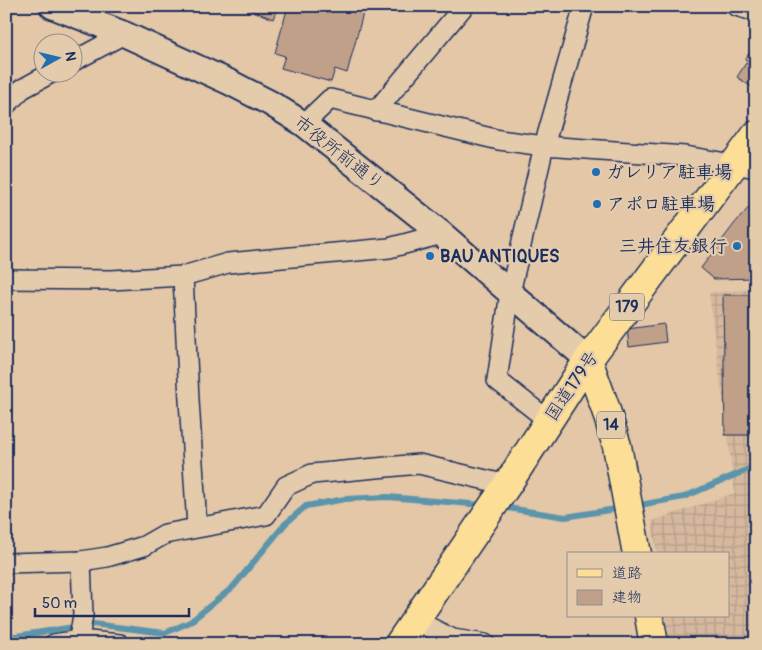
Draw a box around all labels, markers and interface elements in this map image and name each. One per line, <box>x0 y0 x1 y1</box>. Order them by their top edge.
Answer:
north arrow <box>32 32 82 82</box>
text: N <box>61 50 79 62</box>
street label: 市役所前通り <box>289 111 389 195</box>
place label: ガレリア駐車場 <box>606 161 732 184</box>
marker: ガレリア駐車場 <box>590 166 602 178</box>
place label: アポロ駐車場 <box>607 193 715 216</box>
marker: アポロ駐車場 <box>591 198 603 210</box>
place label: 三井住友銀行 <box>619 235 727 258</box>
marker: 三井住友銀行 <box>731 240 743 252</box>
place label: BAU ANTIQUES <box>440 245 559 268</box>
marker: BAU ANTIQUES <box>424 250 436 262</box>
road number: 179 <box>610 294 644 320</box>
street label: 国道179号 <box>540 346 604 426</box>
road number: 14 <box>597 412 625 438</box>
legend <box>567 552 730 618</box>
text: 道路 <box>612 564 642 583</box>
scale bar <box>35 585 189 617</box>
text: 建物 <box>612 588 642 607</box>
text: 50 m <box>42 594 77 613</box>

